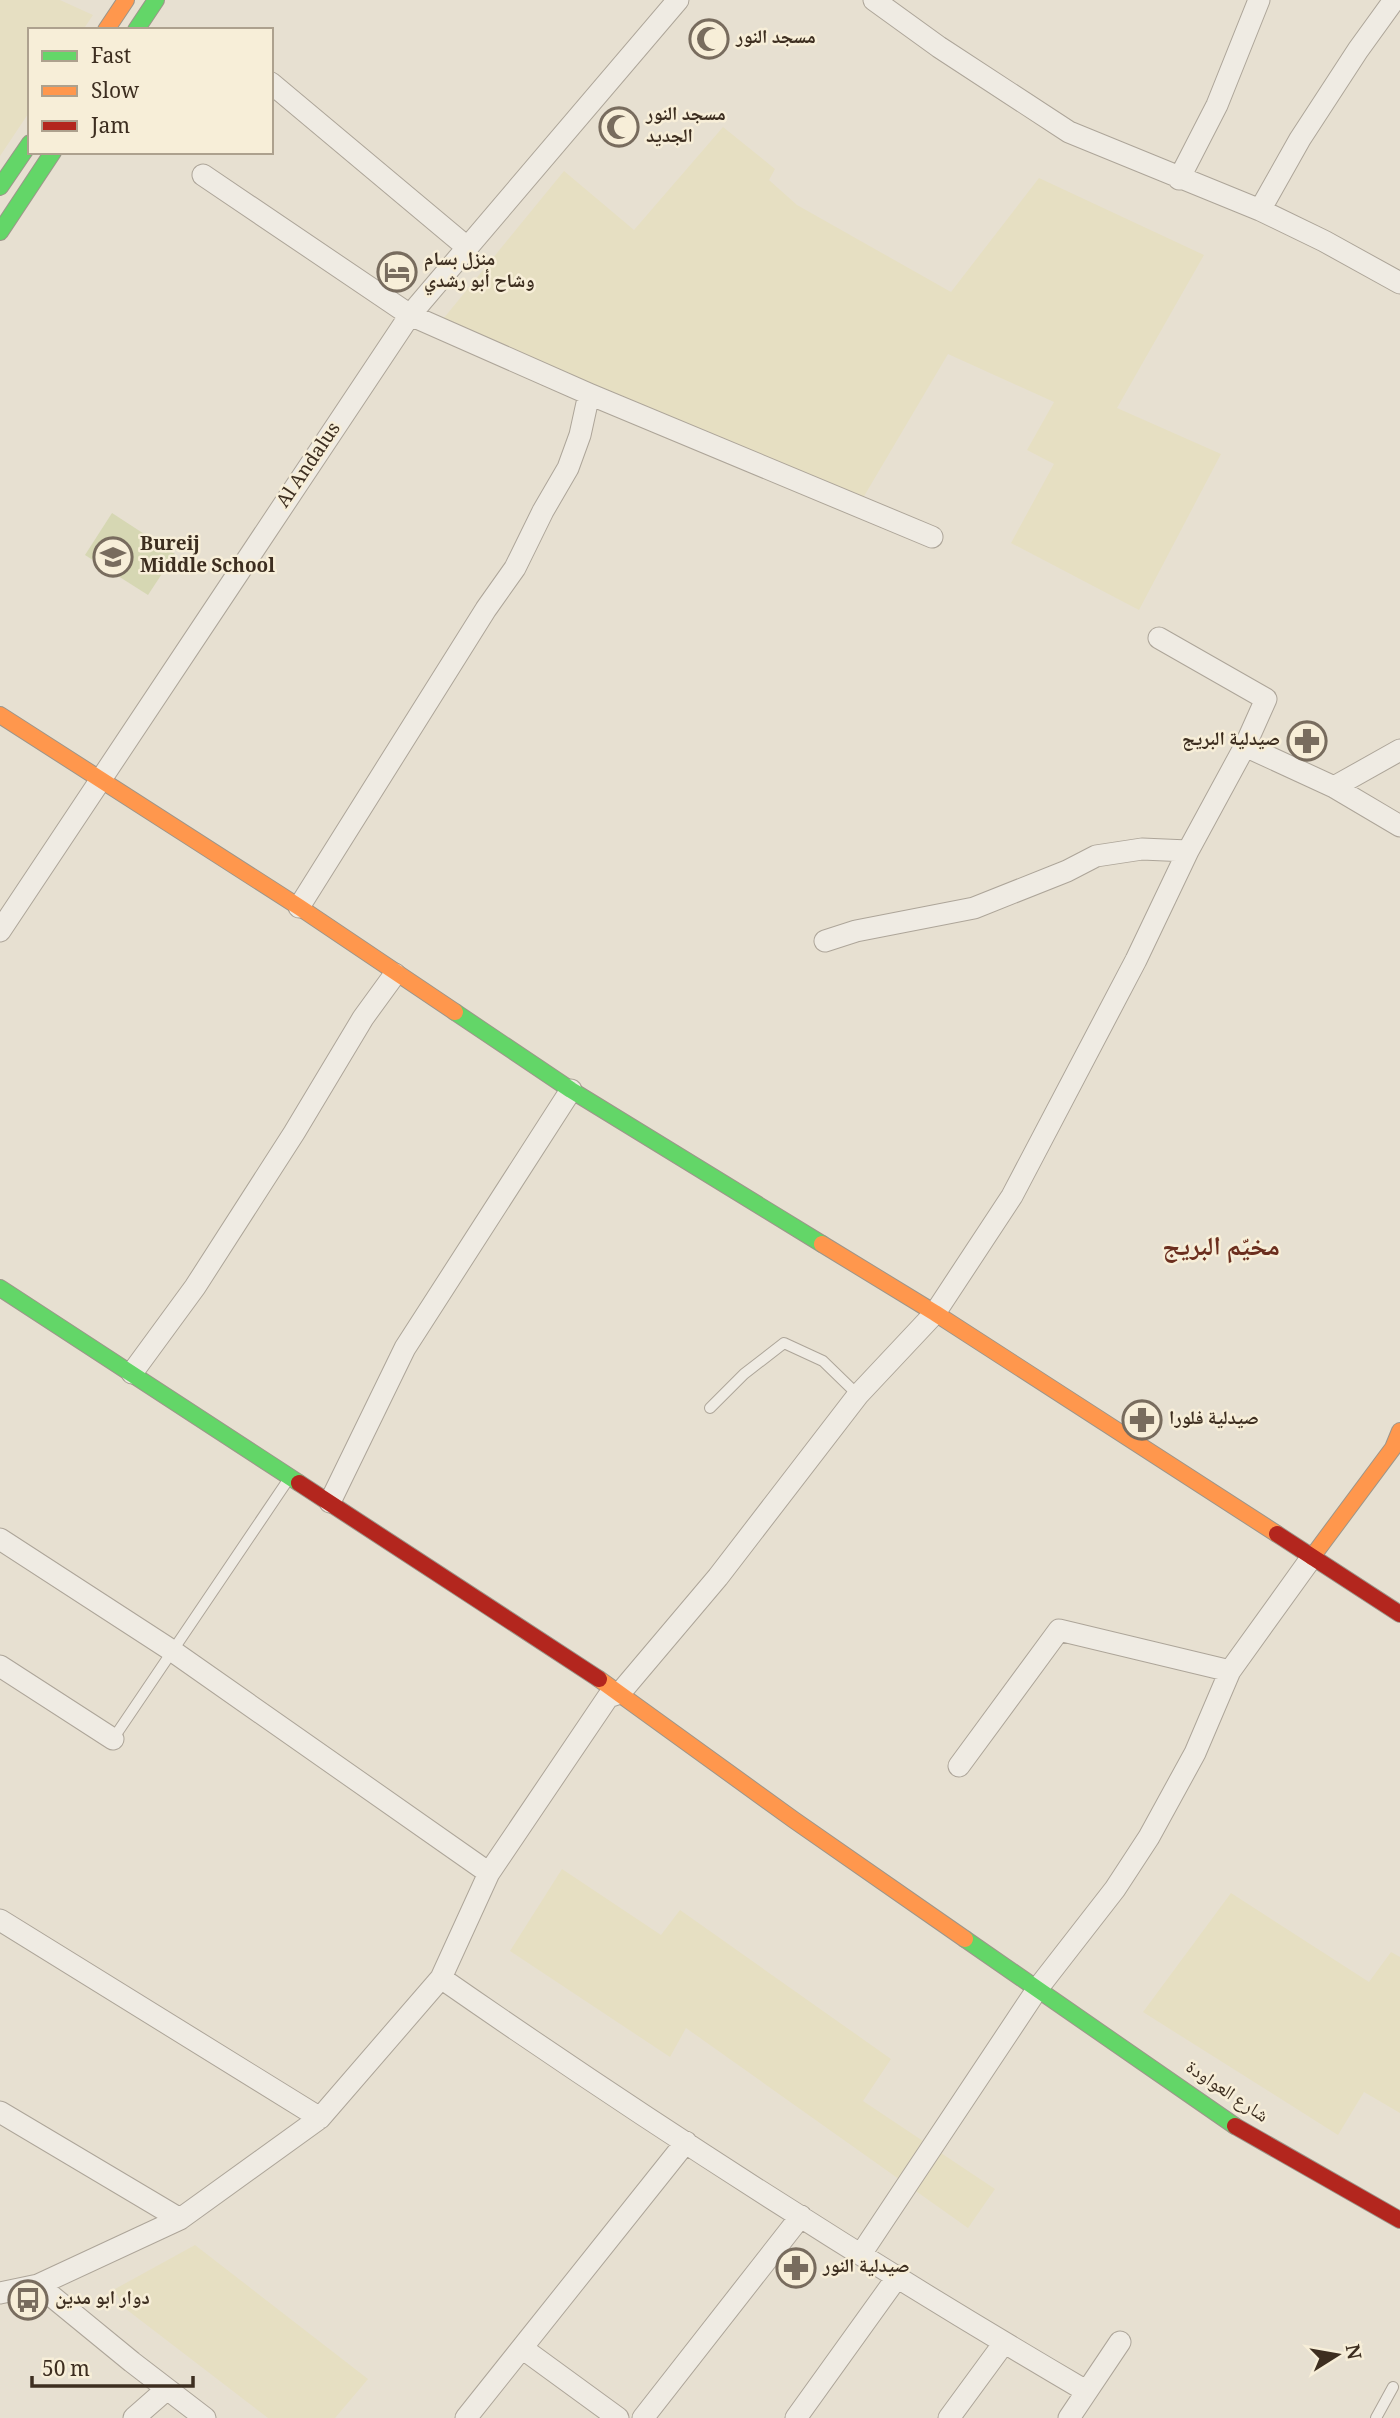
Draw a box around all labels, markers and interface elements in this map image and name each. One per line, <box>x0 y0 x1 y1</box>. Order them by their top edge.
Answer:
mosque icon: مسجد النور <box>688 18 730 60</box>
place label: مسجد النور <box>735 23 816 55</box>
legend <box>28 28 273 154</box>
text: Fast <box>91 41 131 76</box>
text: Slow <box>91 76 140 111</box>
place label: مسجد النور الجديد <box>645 100 726 154</box>
mosque icon: مسجد النور الجديد <box>598 106 640 148</box>
text: Jam <box>90 111 130 146</box>
place label: منزل بسام وشاح أبو رشدي <box>424 245 535 299</box>
hotel icon: منزل بسام وشاح أبو رشدي <box>376 251 418 293</box>
street label: Al Andalus <box>269 416 351 516</box>
place label: Bureij Middle School <box>140 530 275 584</box>
school or university icon: Bureij Middle School <box>92 536 134 578</box>
pharmacy icon: صيدلية البريج <box>1286 720 1328 762</box>
place label: صيدلية البريج <box>1182 725 1280 757</box>
district label: مخيّم البريج <box>1162 1227 1280 1271</box>
pharmacy icon: صيدلية فلورا <box>1121 1399 1163 1441</box>
place label: صيدلية فلورا <box>1169 1404 1259 1436</box>
street label: شارع العواودة <box>1178 2053 1274 2133</box>
pharmacy icon: صيدلية النور <box>775 2247 817 2289</box>
place label: صيدلية النور <box>822 2252 910 2284</box>
bus stop icon: دوار ابو مدين <box>7 2279 49 2321</box>
place label: دوار ابو مدين <box>55 2284 150 2316</box>
north arrow <box>1302 2320 1372 2390</box>
text: N <box>1334 2342 1368 2363</box>
scale bar <box>32 2344 192 2388</box>
text: 50 m <box>42 2354 90 2389</box>

